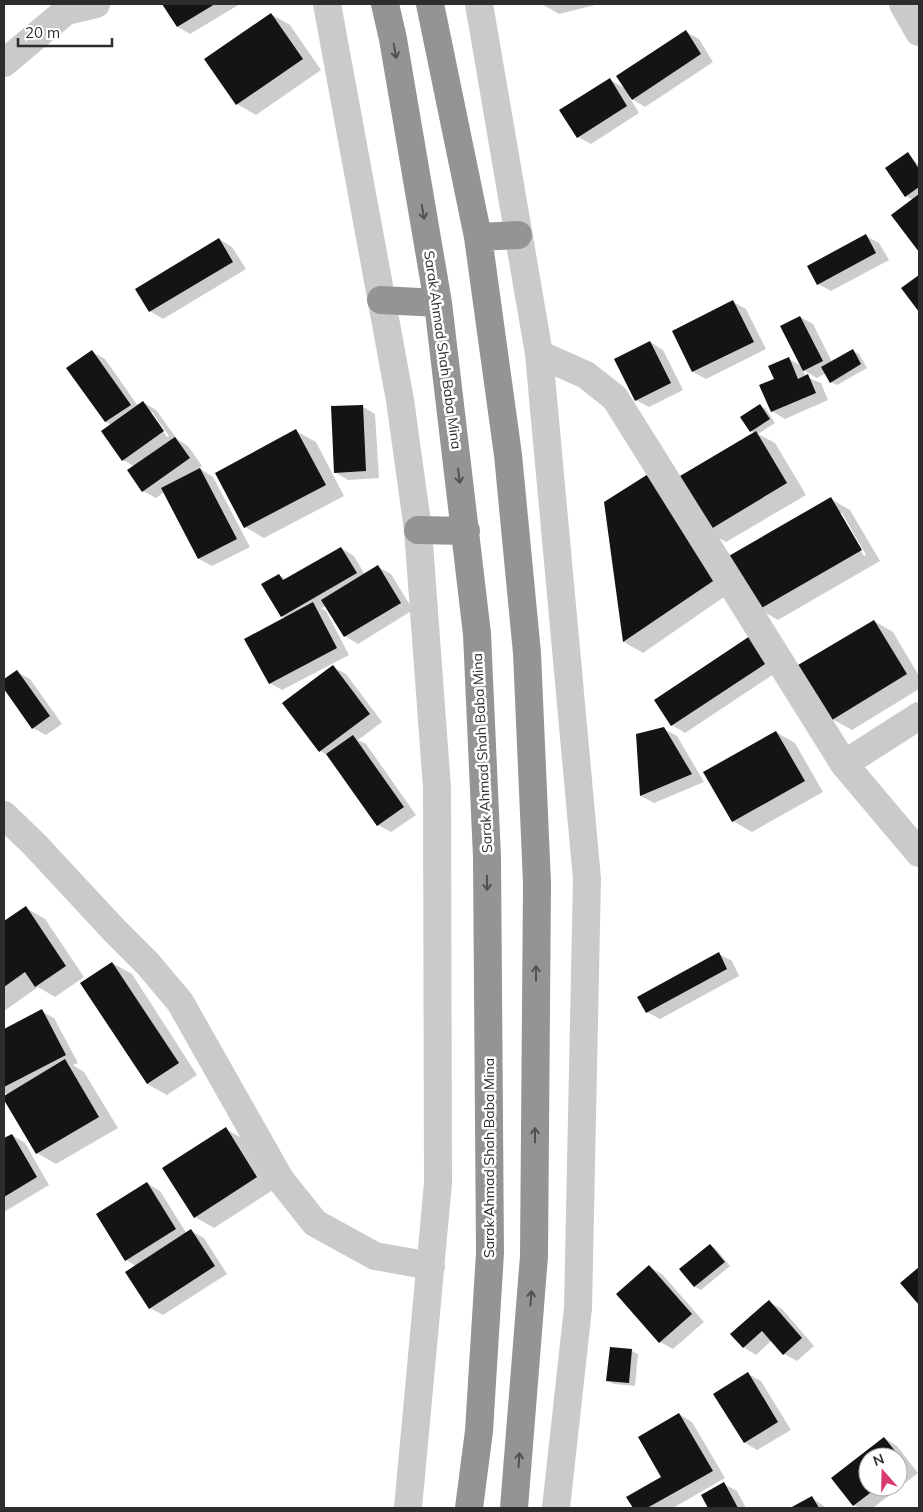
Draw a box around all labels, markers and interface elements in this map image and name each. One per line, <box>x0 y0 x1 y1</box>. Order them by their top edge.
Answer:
scale bar <box>18 15 111 47</box>
text: 20 m <box>25 23 60 42</box>
one-way arrow <box>391 43 401 59</box>
one-way arrow <box>418 203 428 219</box>
street label: Sarak Ahmad Shah Baba Mina <box>420 250 466 450</box>
one-way arrow <box>455 468 465 484</box>
street label: Sarak Ahmad Shah Baba Mina <box>468 653 496 853</box>
one-way arrow <box>482 874 492 891</box>
one-way arrow <box>531 965 541 982</box>
street label: Sarak Ahmad Shah Baba Mina <box>480 1058 498 1258</box>
one-way arrow <box>530 1128 540 1144</box>
one-way arrow <box>527 1290 536 1306</box>
north arrow <box>858 1447 908 1497</box>
text: N <box>871 1450 887 1470</box>
one-way arrow <box>515 1452 524 1468</box>

